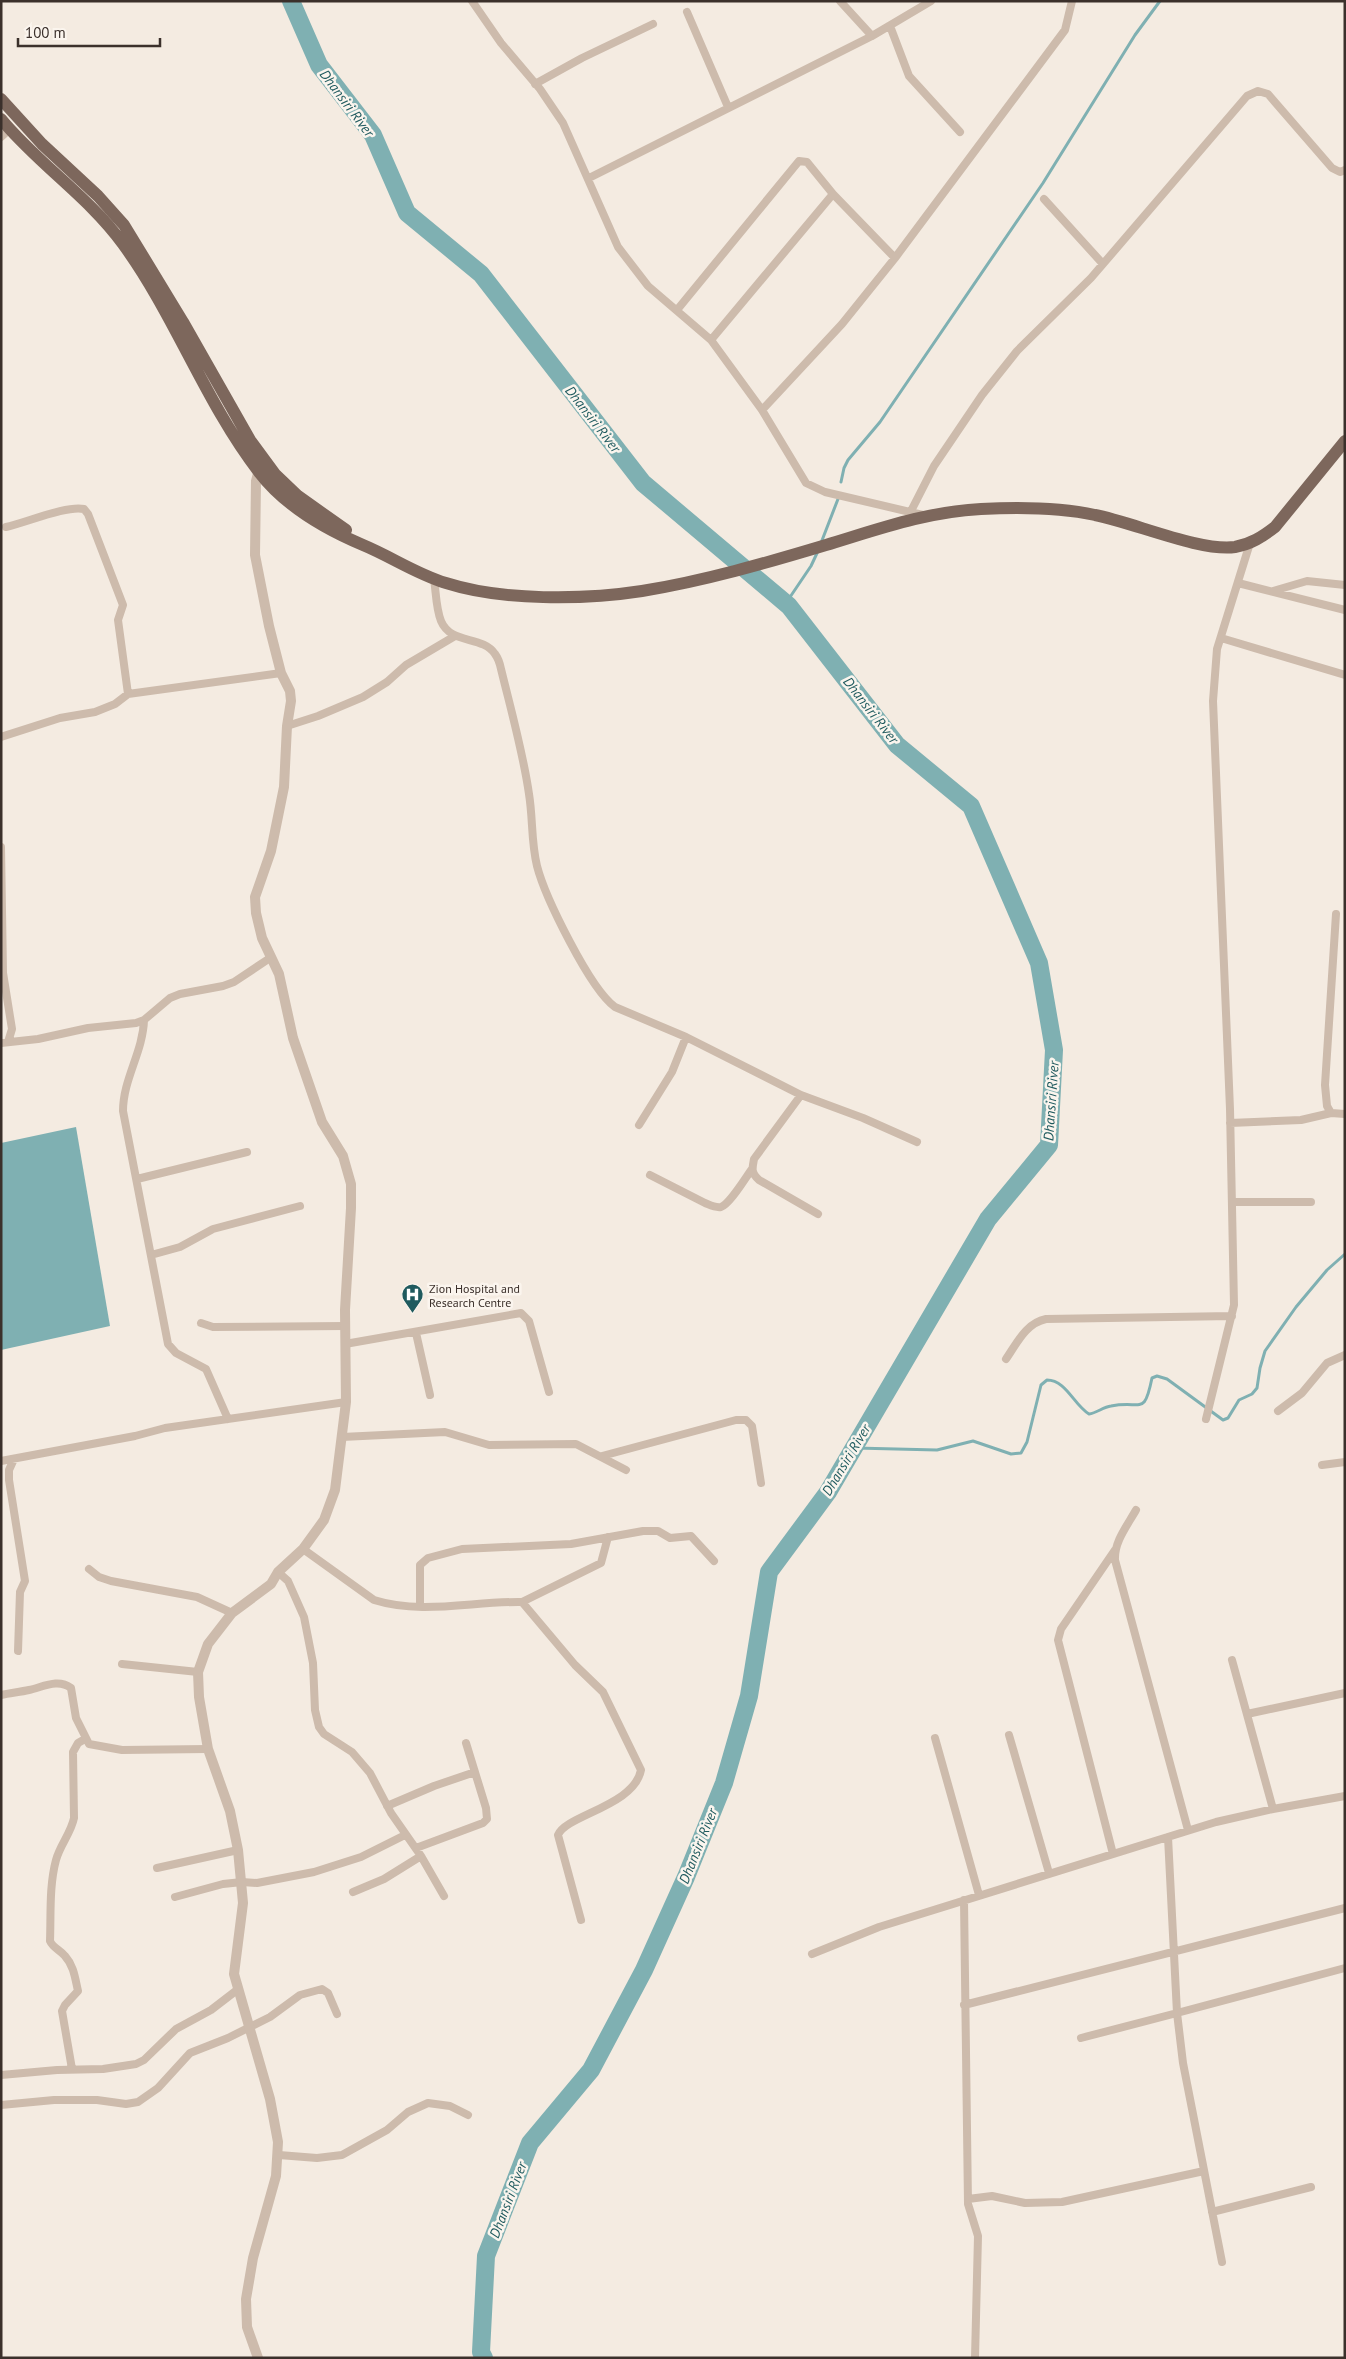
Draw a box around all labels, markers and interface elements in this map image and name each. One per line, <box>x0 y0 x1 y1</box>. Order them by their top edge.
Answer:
scale bar <box>18 15 160 47</box>
text: 100 m <box>25 23 66 42</box>
water label: Dhansiri River <box>316 66 379 141</box>
water label: Dhansiri River <box>561 382 626 457</box>
water label: Dhansiri River <box>839 673 904 748</box>
water label: Dhansiri River <box>1039 1059 1063 1141</box>
place label: Zion Hospital and Research Centre <box>429 1281 520 1310</box>
hospital icon: Zion Hospital and Research Centre <box>401 1283 425 1314</box>
water label: Dhansiri River <box>818 1420 875 1499</box>
water label: Dhansiri River <box>675 1804 722 1886</box>
water label: Dhansiri River <box>485 2158 531 2240</box>

